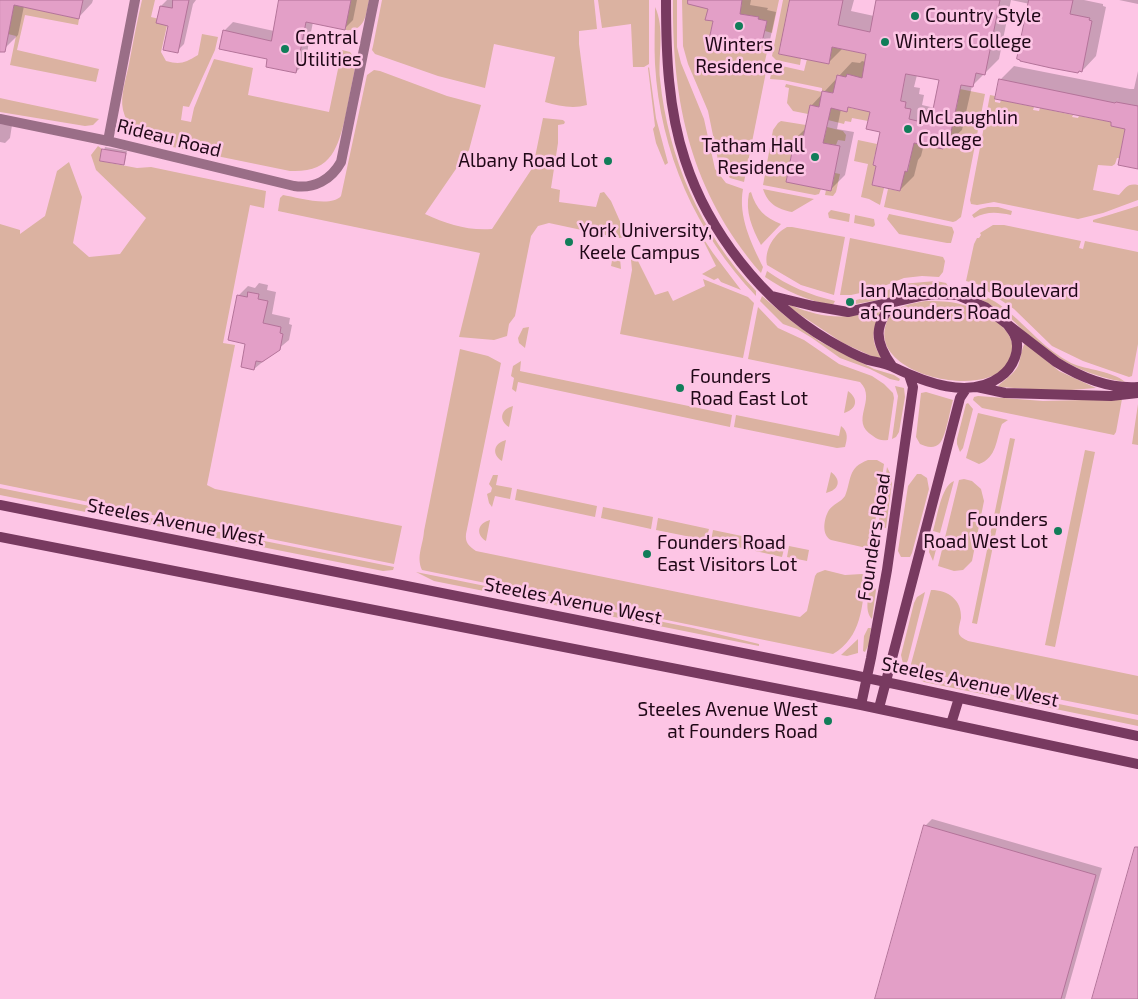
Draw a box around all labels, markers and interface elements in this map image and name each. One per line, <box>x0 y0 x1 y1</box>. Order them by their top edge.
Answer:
place label: Country Style <box>925 5 1041 27</box>
marker: Country Style <box>909 10 921 22</box>
marker: Winters Residence <box>733 20 745 32</box>
place label: Central Utilities <box>295 27 362 71</box>
place label: Winters College <box>895 31 1032 53</box>
place label: Winters Residence <box>695 34 783 78</box>
marker: Winters College <box>879 36 891 48</box>
marker: Central Utilities <box>279 43 291 55</box>
place label: McLaughlin College <box>918 107 1018 151</box>
street label: Rideau Road <box>114 114 224 162</box>
marker: McLaughlin College <box>902 123 914 135</box>
place label: Tatham Hall Residence <box>701 135 805 179</box>
place label: Albany Road Lot <box>458 150 598 172</box>
marker: Tatham Hall Residence <box>809 151 821 163</box>
marker: Albany Road Lot <box>602 155 614 167</box>
place label: York University, Keele Campus <box>579 220 712 264</box>
marker: York University, Keele Campus <box>563 236 575 248</box>
place label: Ian Macdonald Boulevard at Founders Road <box>860 280 1079 324</box>
marker: Ian Macdonald Boulevard at Founders Road <box>844 296 856 308</box>
place label: Founders Road East Lot <box>690 366 808 410</box>
marker: Founders Road East Lot <box>674 382 686 394</box>
street label: Founders Road <box>853 472 895 602</box>
street label: Steeles Avenue West <box>85 494 267 550</box>
place label: Founders Road West Lot <box>923 509 1048 553</box>
marker: Founders Road West Lot <box>1052 525 1064 537</box>
place label: Founders Road East Visitors Lot <box>657 532 797 576</box>
marker: Founders Road East Visitors Lot <box>641 548 653 560</box>
street label: Steeles Avenue West <box>482 573 664 629</box>
street label: Steeles Avenue West <box>879 652 1061 712</box>
place label: Steeles Avenue West at Founders Road <box>637 699 818 743</box>
marker: Steeles Avenue West at Founders Road <box>822 715 834 727</box>

